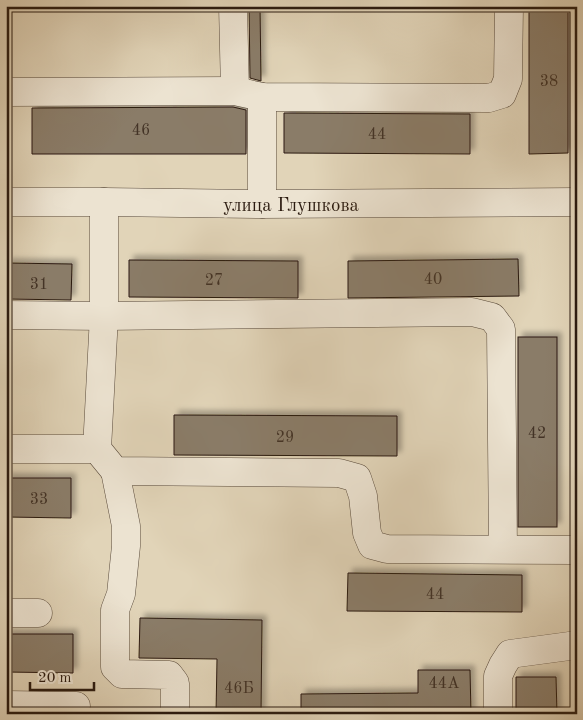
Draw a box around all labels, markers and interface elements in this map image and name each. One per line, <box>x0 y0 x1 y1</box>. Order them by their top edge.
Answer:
house number: 38 <box>540 74 558 90</box>
house number: 46 <box>132 123 150 139</box>
house number: 44 <box>368 127 386 143</box>
street label: улица Глушкова <box>223 197 360 216</box>
house number: 40 <box>424 272 442 288</box>
house number: 27 <box>205 273 223 289</box>
house number: 31 <box>30 277 48 293</box>
house number: 42 <box>528 426 546 442</box>
house number: 29 <box>276 430 294 446</box>
house number: 33 <box>30 492 48 508</box>
house number: 44 <box>426 587 444 603</box>
scale bar <box>30 660 94 692</box>
text: 20 m <box>38 671 72 686</box>
house number: 44А <box>429 676 459 692</box>
house number: 46Б <box>224 681 254 697</box>

